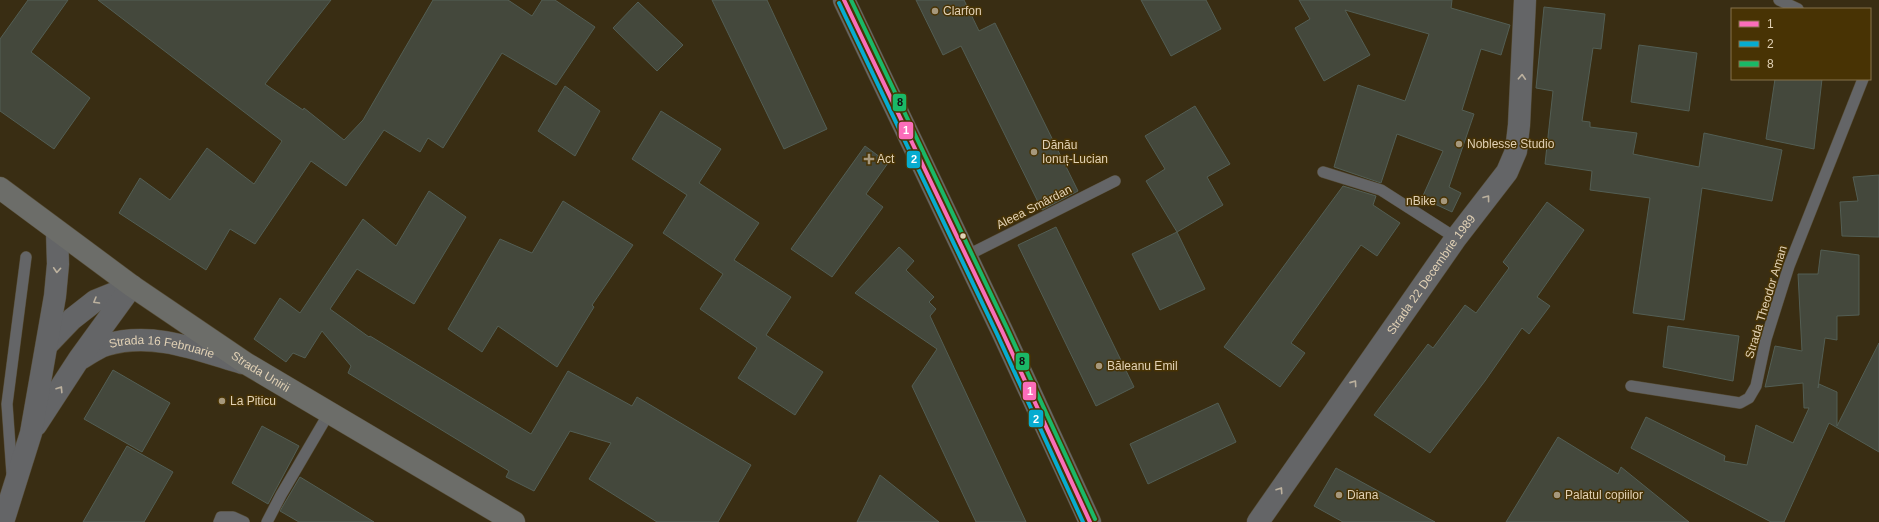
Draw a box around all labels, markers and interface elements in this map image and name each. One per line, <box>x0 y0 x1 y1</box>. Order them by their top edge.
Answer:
place label: Clarfon <box>943 4 982 18</box>
marker: Clarfon <box>930 6 940 16</box>
legend <box>1731 8 1871 80</box>
text: 1 <box>1767 17 1774 31</box>
text: 2 <box>1767 37 1774 51</box>
text: 8 <box>1767 57 1774 71</box>
one-way arrow <box>1517 74 1526 80</box>
line badge: 8 <box>892 93 907 112</box>
text: 8 <box>897 96 903 108</box>
line badge: 1 <box>898 121 914 140</box>
text: 1 <box>903 124 909 136</box>
place label: Noblesse Studio <box>1467 137 1555 151</box>
place label: Dănău Ionuț-Lucian <box>1042 138 1108 166</box>
marker: Noblesse Studio <box>1454 139 1464 149</box>
marker: Dănău Ionuț-Lucian <box>1029 147 1039 157</box>
line badge: 2 <box>906 150 921 169</box>
place label: Act <box>877 152 895 166</box>
text: 2 <box>911 153 917 165</box>
marker: Act <box>864 154 874 164</box>
street label: Aleea Smârdan <box>994 182 1074 232</box>
place label: nBike <box>1406 194 1436 208</box>
one-way arrow <box>1482 195 1489 202</box>
marker: nBike <box>1439 196 1449 206</box>
street label: Strada 22 Decembrie 1989 <box>1384 212 1479 337</box>
unlabelled marker <box>958 231 968 241</box>
street label: Strada Theodor Aman <box>1742 244 1790 360</box>
one-way arrow <box>53 267 62 273</box>
one-way arrow <box>93 296 100 304</box>
street label: Strada 16 Februarie <box>108 333 216 361</box>
street label: Strada Unirii <box>229 348 292 395</box>
line badge: 8 <box>1015 352 1030 371</box>
text: 8 <box>1019 355 1025 367</box>
place label: Băleanu Emil <box>1107 359 1178 373</box>
marker: Băleanu Emil <box>1094 361 1104 371</box>
one-way arrow <box>1349 380 1357 387</box>
line badge: 1 <box>1022 381 1037 401</box>
text: 1 <box>1027 385 1033 397</box>
one-way arrow <box>55 386 63 393</box>
place label: La Piticu <box>230 394 276 408</box>
marker: La Piticu <box>217 396 227 406</box>
line badge: 2 <box>1028 409 1044 428</box>
text: 2 <box>1033 413 1039 425</box>
one-way arrow <box>1275 487 1283 494</box>
place label: Diana <box>1347 488 1379 502</box>
place label: Palatul copiilor <box>1565 488 1643 502</box>
marker: Diana <box>1334 490 1344 500</box>
marker: Palatul copiilor <box>1552 490 1562 500</box>

